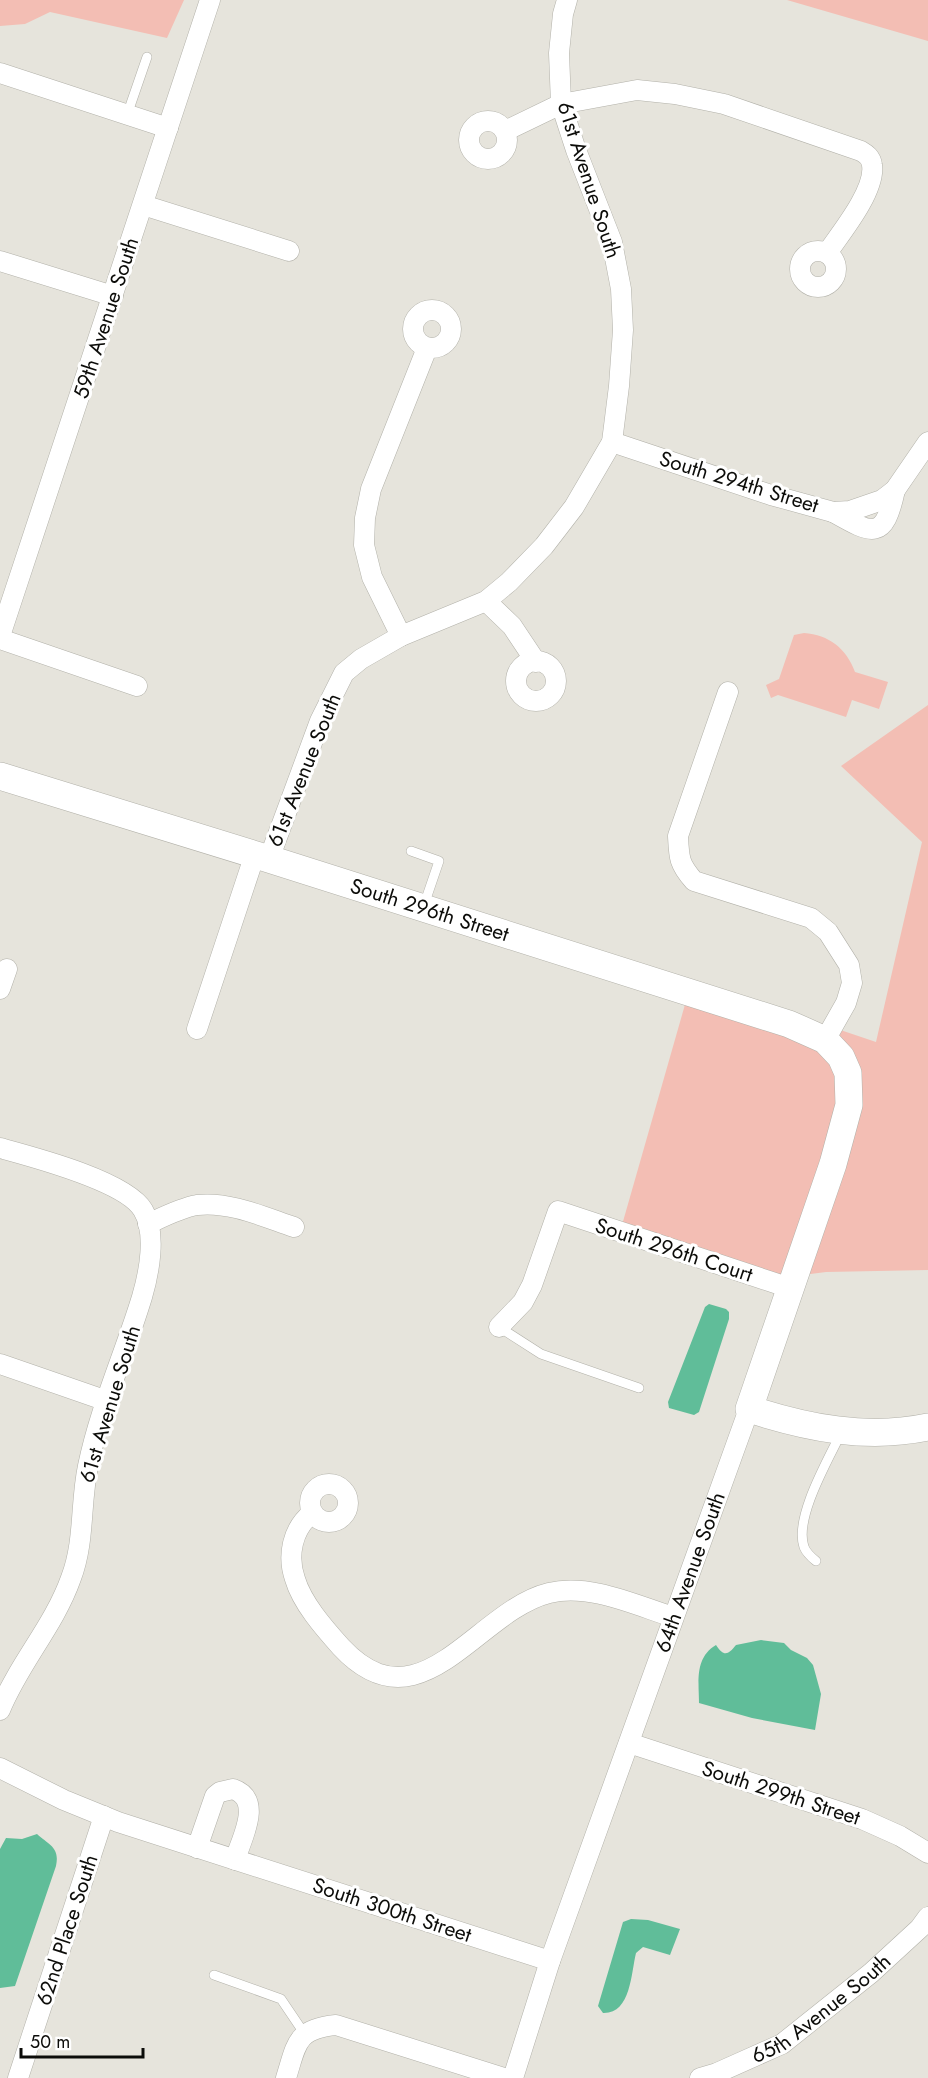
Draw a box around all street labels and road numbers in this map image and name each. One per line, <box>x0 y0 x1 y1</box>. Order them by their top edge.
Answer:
street label: 61st Avenue South <box>550 98 628 262</box>
street label: 59th Avenue South <box>66 233 146 403</box>
street label: South 294th Street <box>656 444 822 520</box>
street label: 61st Avenue South <box>260 689 348 851</box>
street label: South 296th Street <box>346 871 513 949</box>
street label: South 296th Court <box>591 1210 757 1290</box>
street label: 61st Avenue South <box>72 1322 148 1486</box>
street label: 64th Avenue South <box>647 1488 733 1657</box>
street label: South 299th Street <box>698 1753 864 1833</box>
street label: 62nd Place South <box>28 1851 106 2009</box>
street label: South 300th Street <box>309 1870 475 1950</box>
street label: 65th Avenue South <box>747 1947 898 2071</box>

